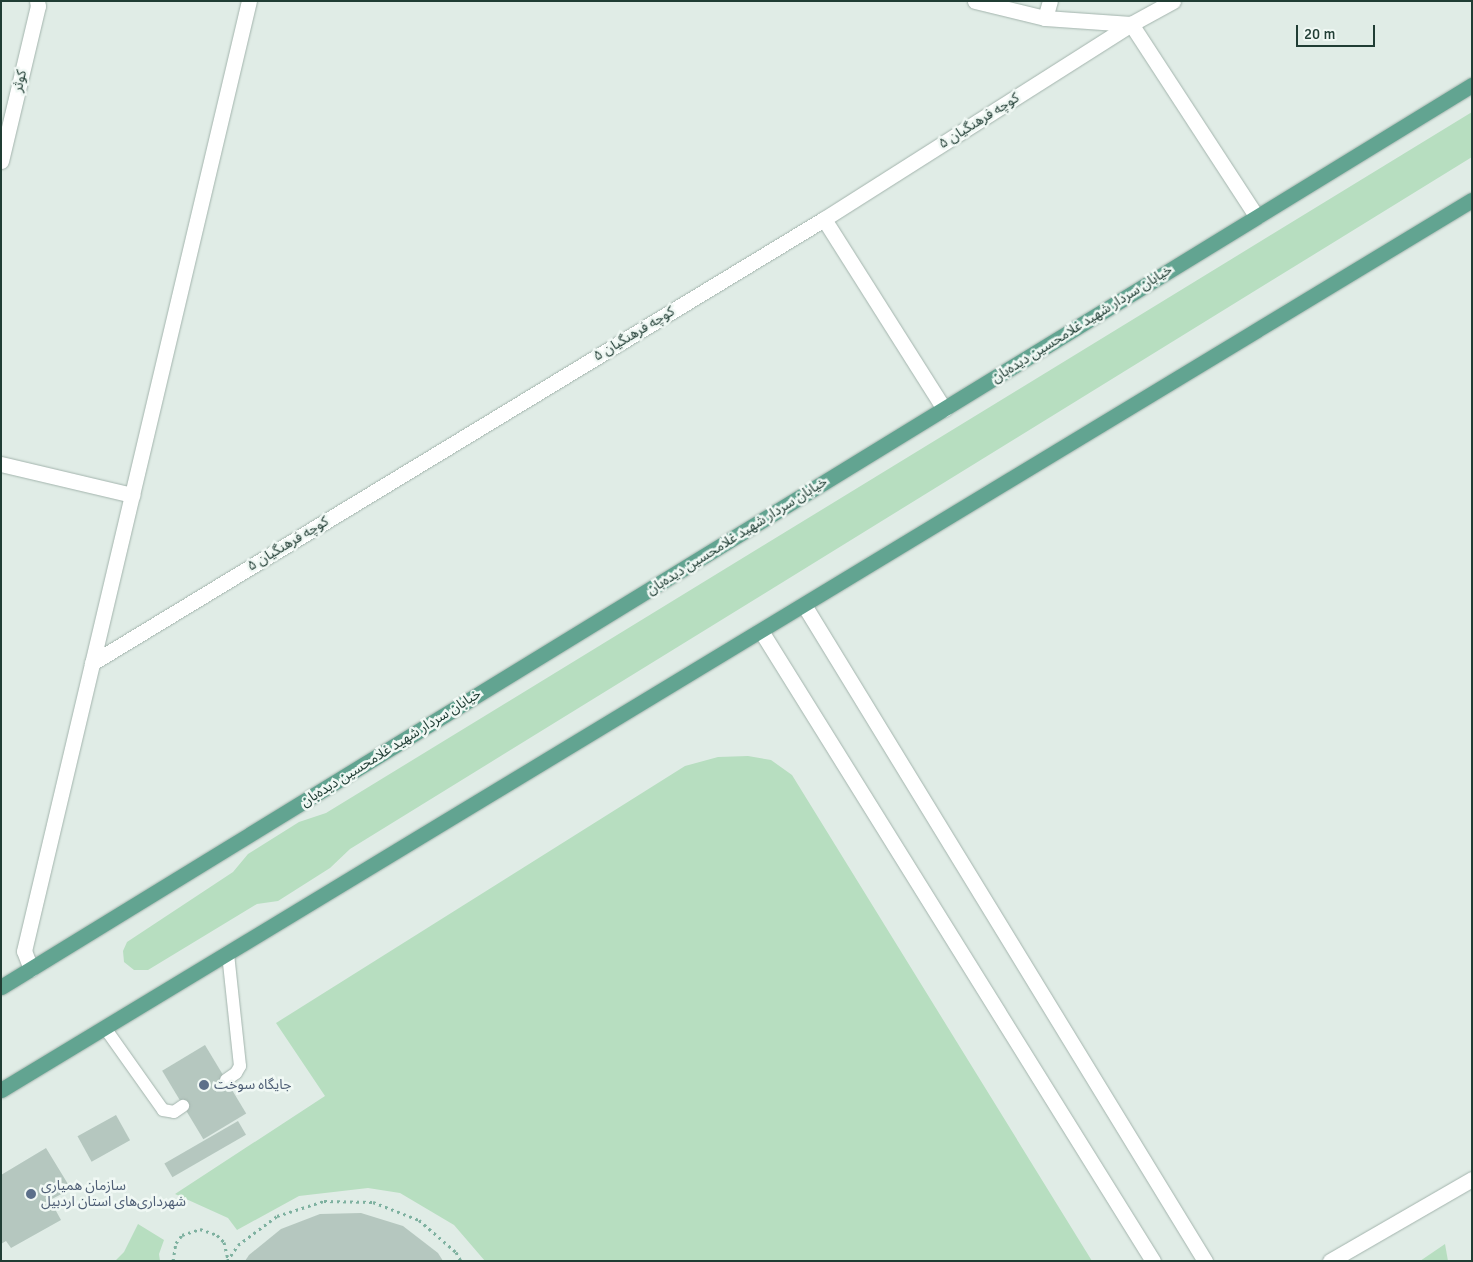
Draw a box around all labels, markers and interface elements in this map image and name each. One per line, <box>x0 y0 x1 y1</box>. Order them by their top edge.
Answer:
scale bar <box>1298 15 1377 47</box>
text: 20 m <box>1304 25 1335 43</box>
street label: کوثر <box>9 68 31 94</box>
street label: کوچه فرهنگیان ۵ <box>936 90 1022 152</box>
street label: خیابان سردار شهید غلامحسین دیده‌بان <box>989 261 1175 387</box>
street label: کوچه فرهنگیان ۵ <box>590 303 678 365</box>
street label: خیابان سردار شهید غلامحسین دیده‌بان <box>644 473 830 599</box>
street label: کوچه فرهنگیان ۵ <box>244 513 332 575</box>
street label: خیابان سردار شهید غلامحسین دیده‌بان <box>298 685 484 811</box>
place label: جایگاه سوخت <box>214 1077 292 1093</box>
marker: جایگاه سوخت <box>198 1079 210 1091</box>
place label: سازمان همیاری شهرداری‌های استان اردبیل <box>41 1178 186 1210</box>
marker: سازمان همیاری شهرداری‌های استان اردبیل <box>25 1188 37 1200</box>

